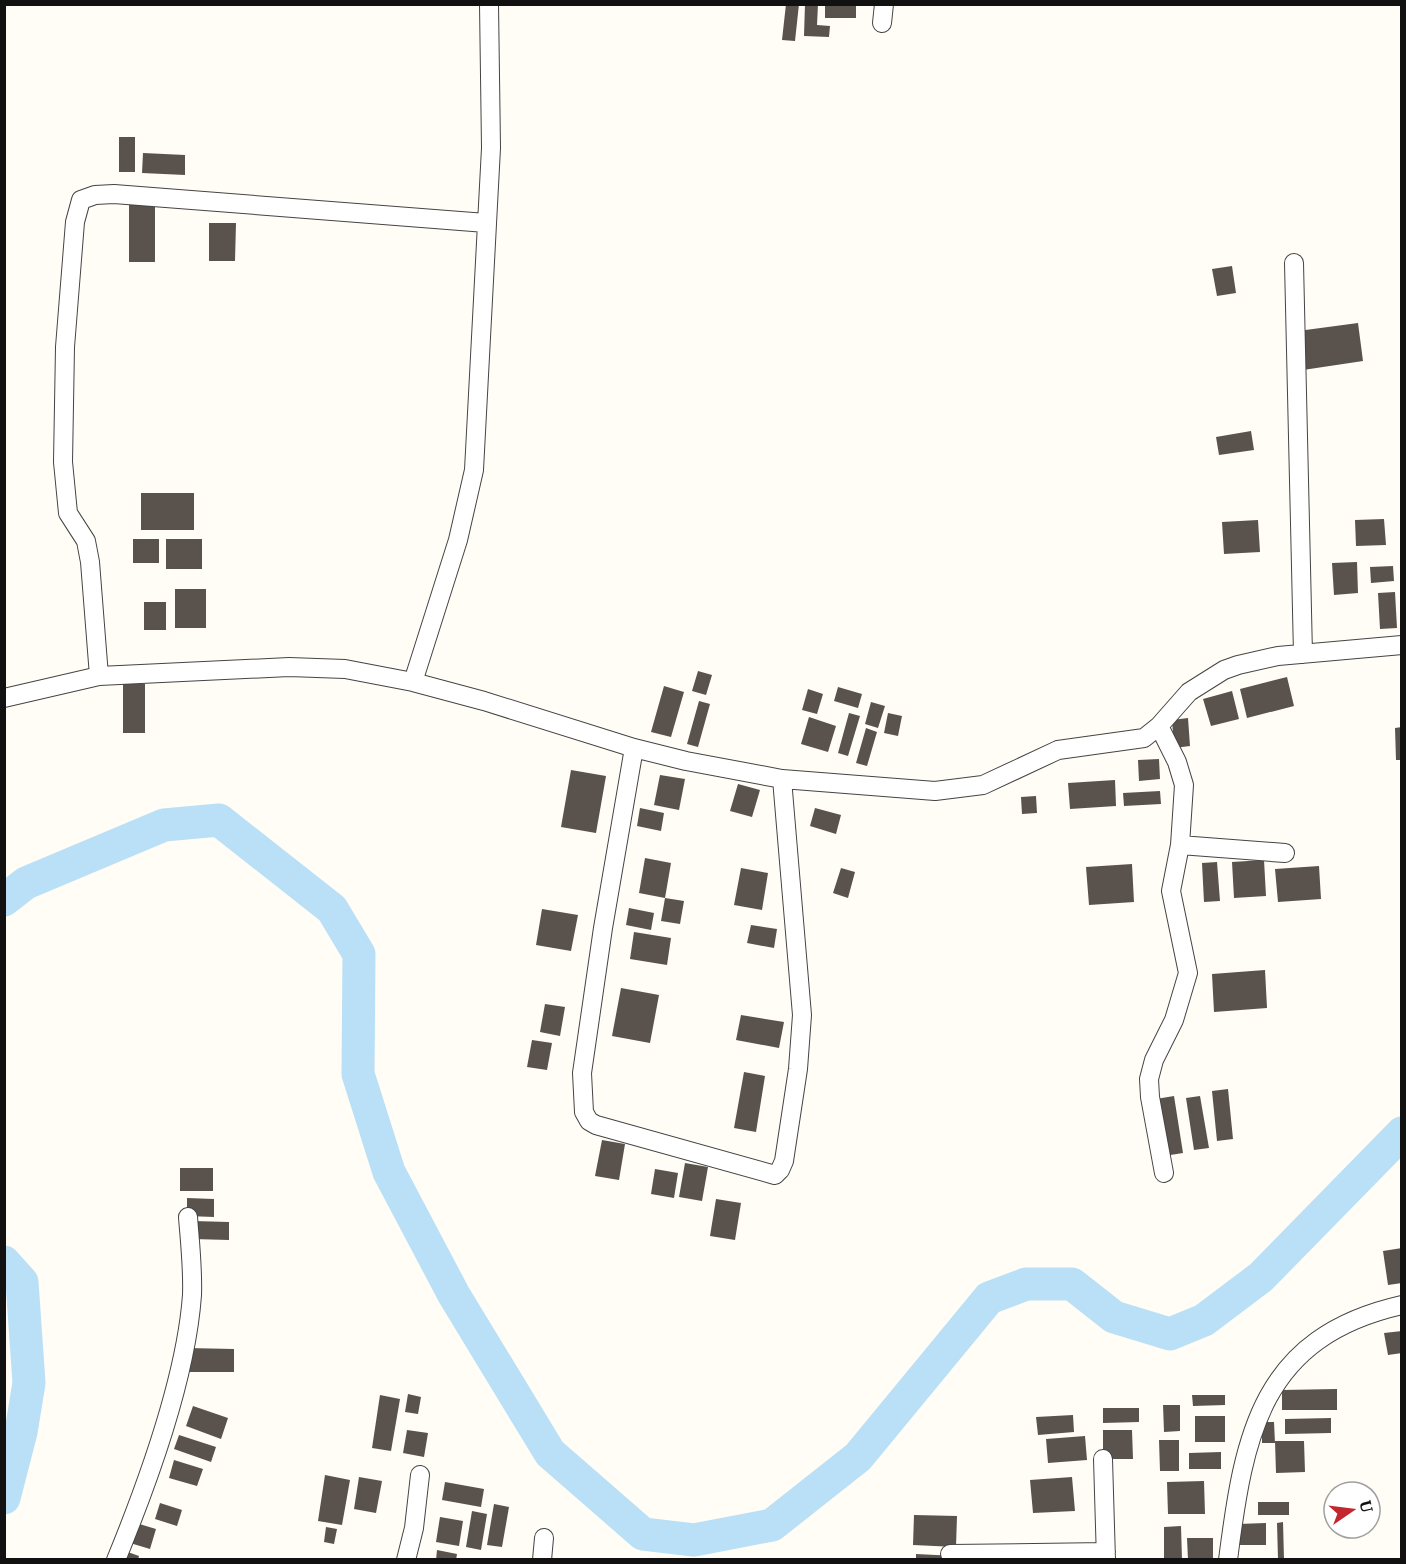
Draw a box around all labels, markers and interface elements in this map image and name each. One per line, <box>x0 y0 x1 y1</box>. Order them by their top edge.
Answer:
north arrow <box>1322 1480 1382 1540</box>
text: U <box>1355 1498 1378 1515</box>

